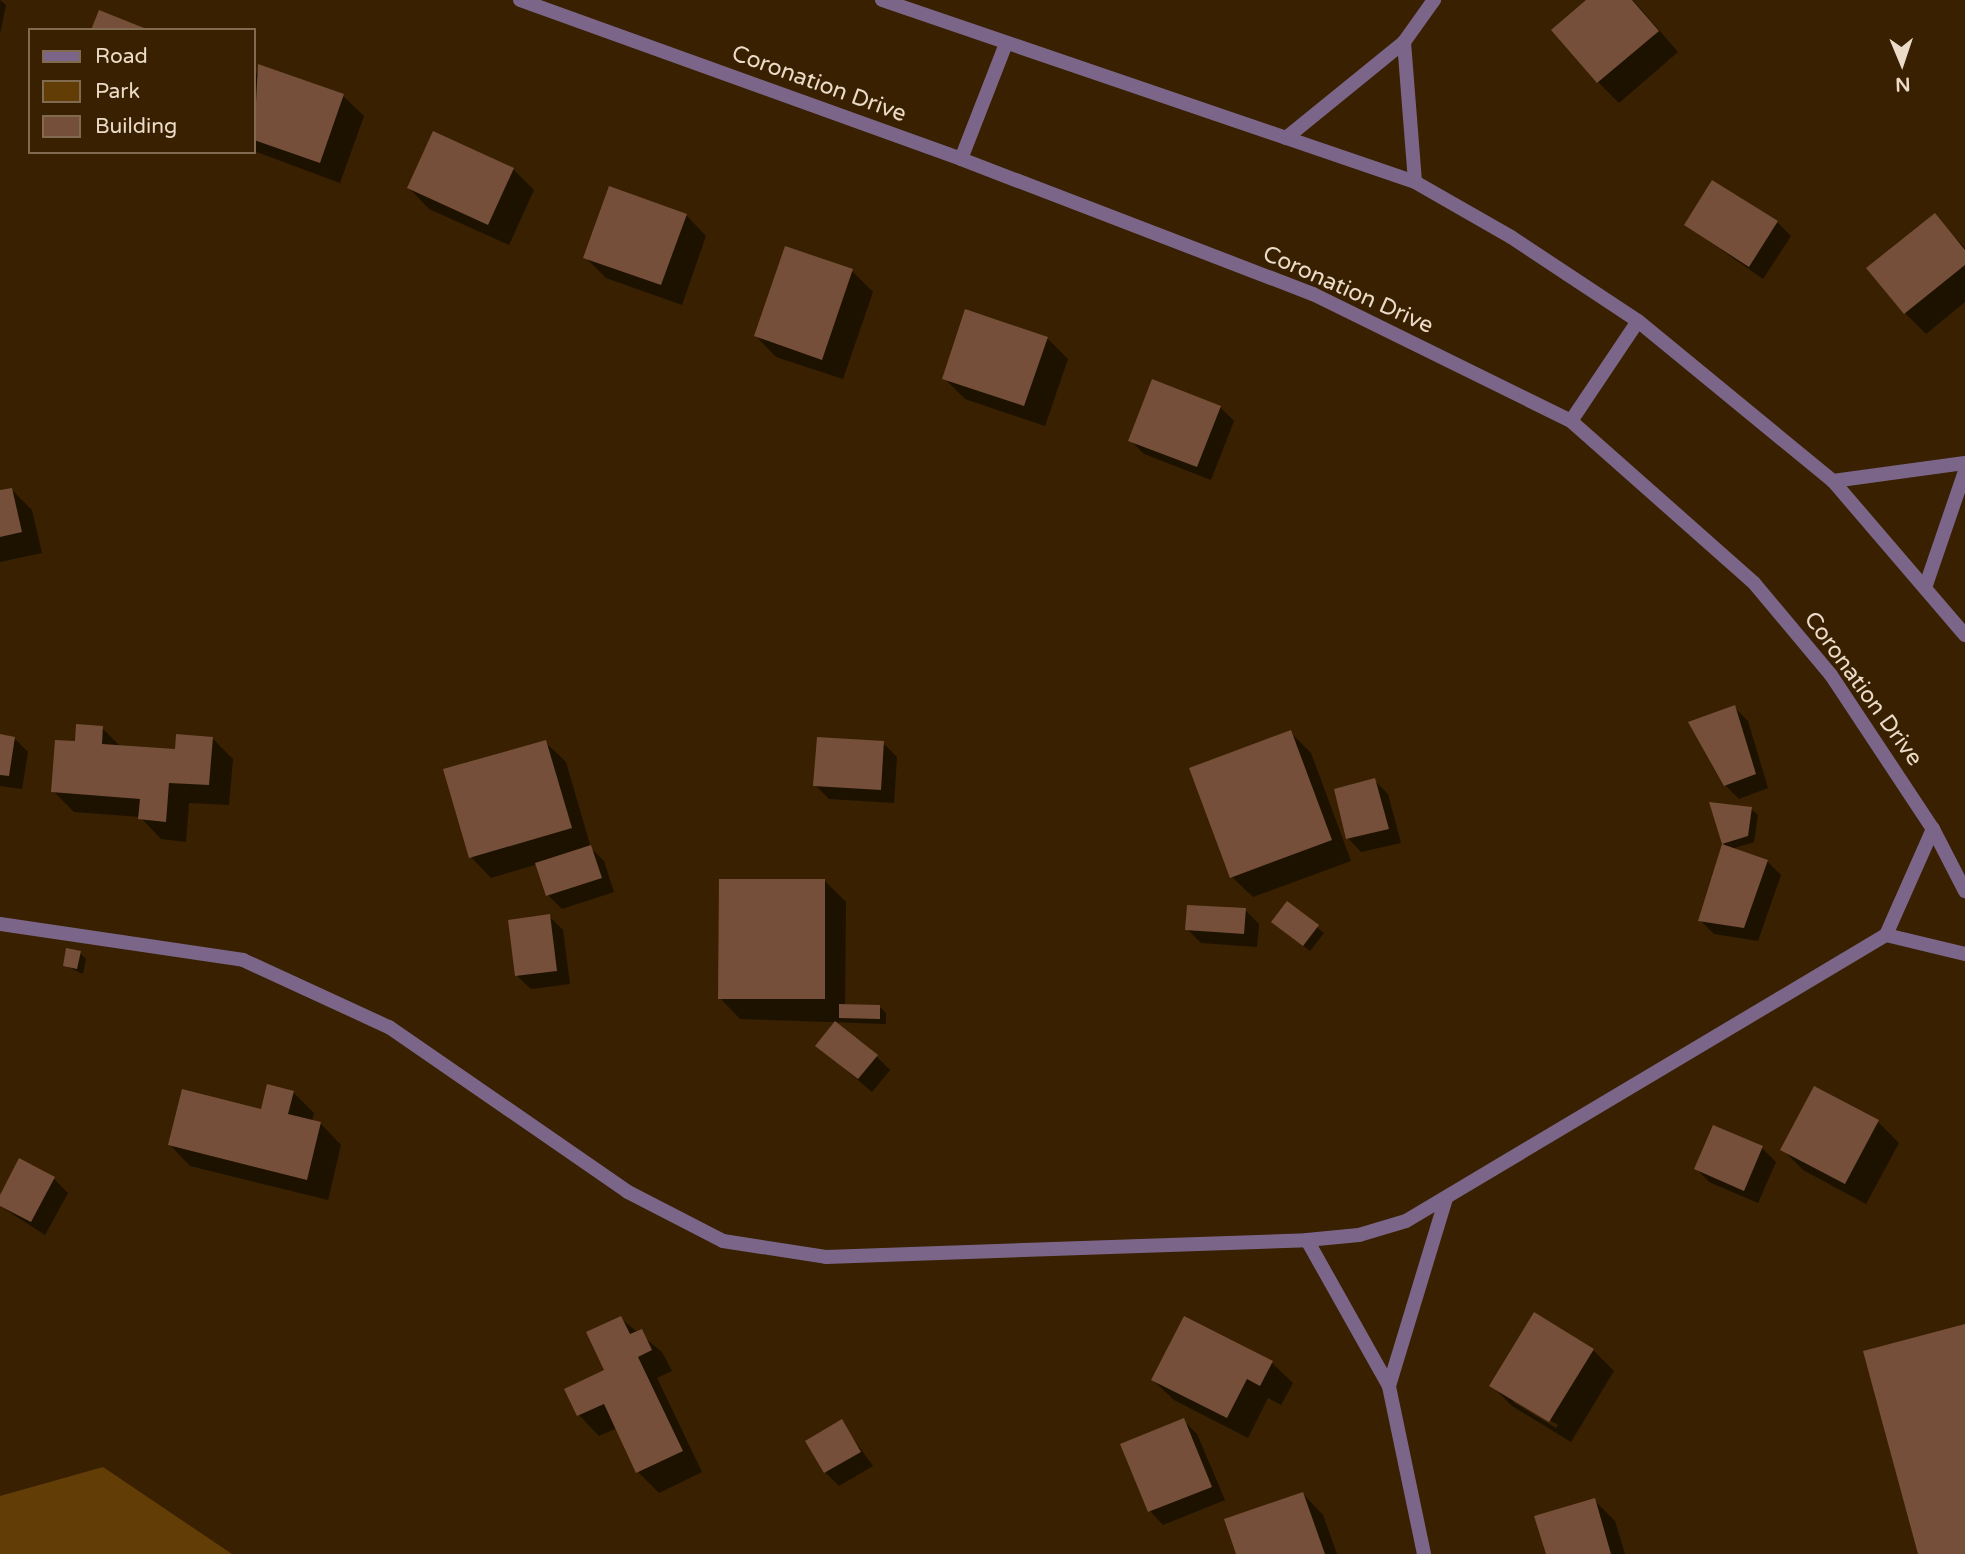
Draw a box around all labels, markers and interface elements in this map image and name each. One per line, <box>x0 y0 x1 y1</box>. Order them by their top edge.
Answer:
legend <box>28 28 256 154</box>
north arrow <box>1867 28 1937 98</box>
street label: Coronation Drive <box>728 40 910 128</box>
text: Road <box>95 44 148 69</box>
text: N <box>1895 73 1911 95</box>
text: Park <box>95 79 140 104</box>
text: Building <box>95 114 177 139</box>
street label: Coronation Drive <box>1258 240 1438 340</box>
street label: Coronation Drive <box>1798 607 1928 771</box>

